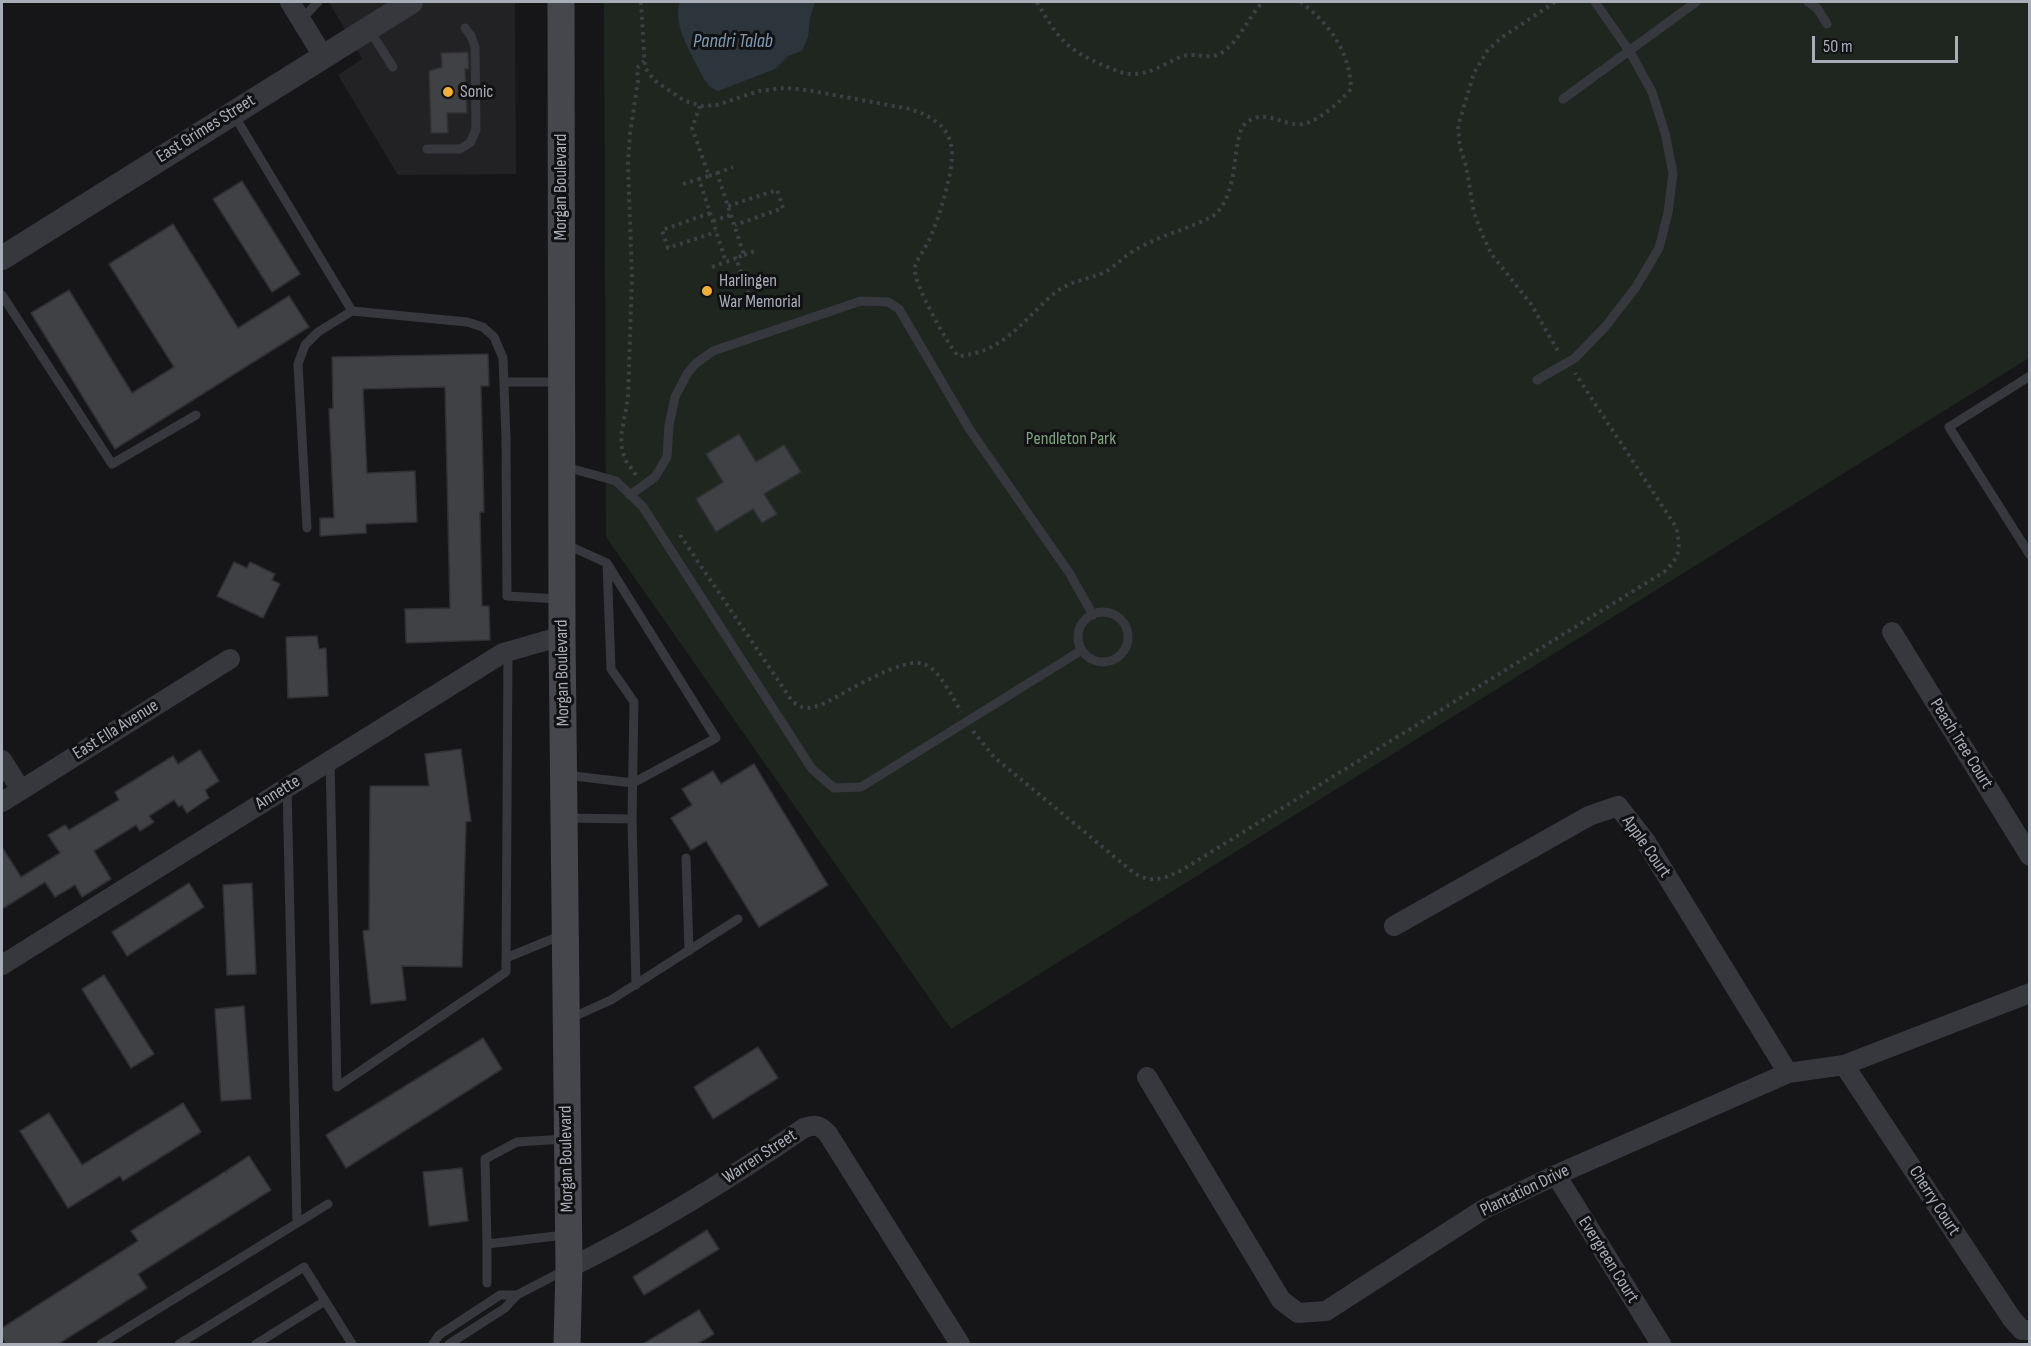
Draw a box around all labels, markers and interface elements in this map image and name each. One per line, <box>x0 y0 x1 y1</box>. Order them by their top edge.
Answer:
scale bar <box>1815 24 1960 62</box>
water label: Pandri Talab <box>693 30 773 54</box>
text: 50 m <box>1823 36 1853 57</box>
place label: Sonic <box>460 81 493 103</box>
marker: Sonic <box>441 85 455 99</box>
street label: East Grimes Street <box>153 90 259 168</box>
street label: Morgan Boulevard <box>550 134 572 240</box>
place label: Harlingen War Memorial <box>719 270 801 312</box>
marker: Harlingen War Memorial <box>700 284 714 298</box>
park label: Pendleton Park <box>1026 428 1116 450</box>
street label: Morgan Boulevard <box>551 619 575 727</box>
street label: East Ella Avenue <box>69 695 163 765</box>
street label: Peach Tree Court <box>1925 695 1997 793</box>
street label: Annette <box>252 771 304 815</box>
street label: Apple Court <box>1617 812 1675 882</box>
street label: Morgan Boulevard <box>555 1105 579 1213</box>
street label: Warren Street <box>719 1125 801 1189</box>
street label: Plantation Drive <box>1477 1160 1573 1222</box>
street label: Cherry Court <box>1904 1162 1964 1240</box>
street label: Evergreen Court <box>1573 1213 1643 1307</box>

